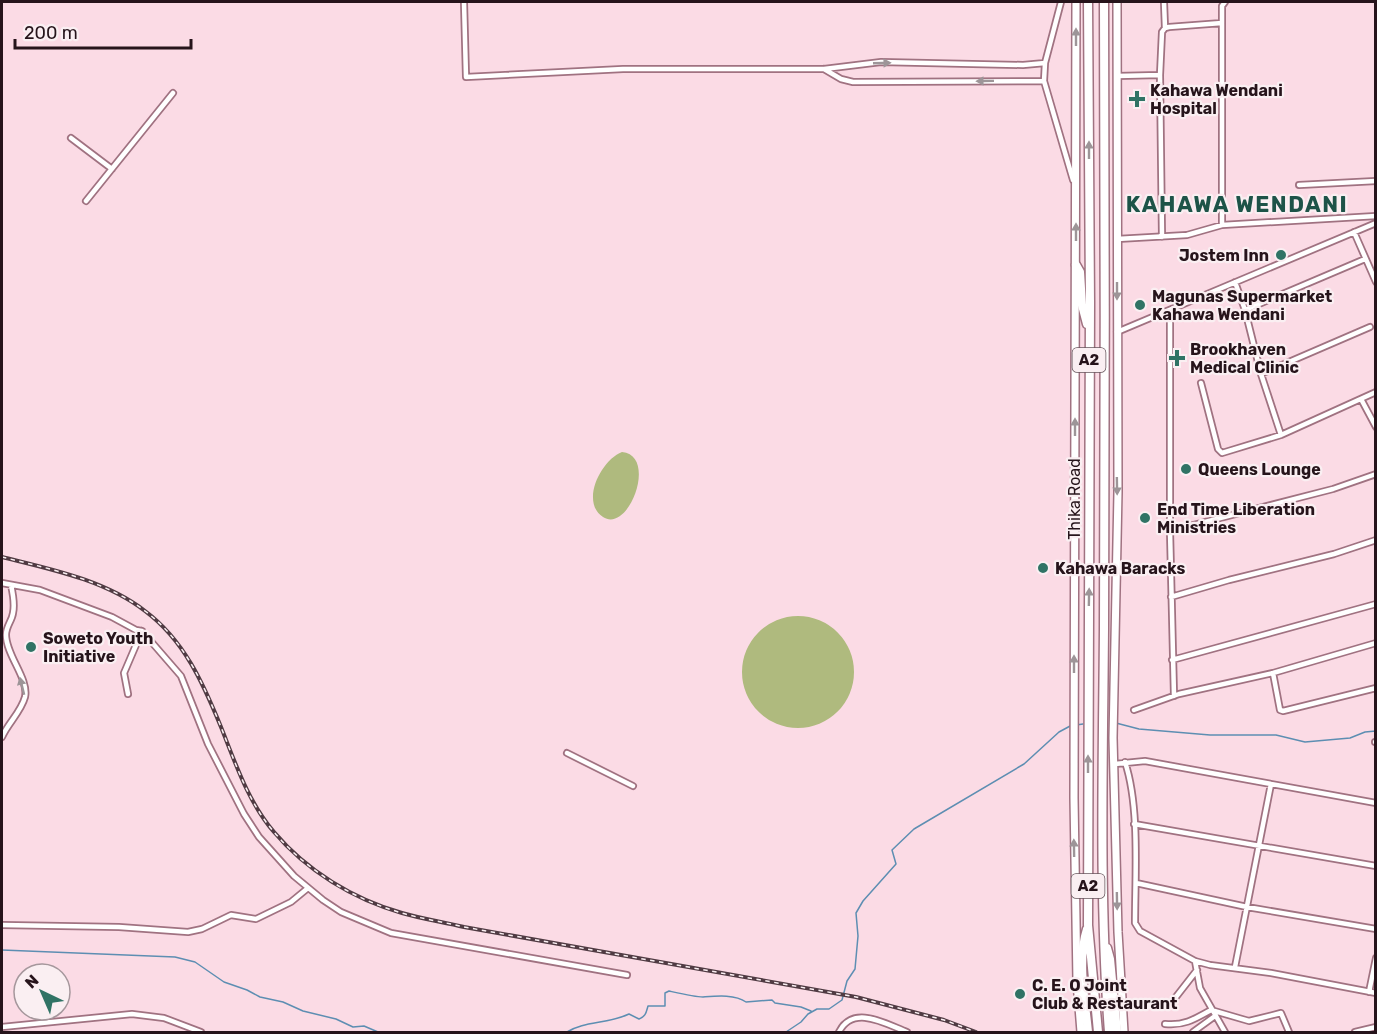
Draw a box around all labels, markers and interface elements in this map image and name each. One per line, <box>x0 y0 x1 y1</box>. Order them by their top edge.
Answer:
scale bar <box>15 12 190 50</box>
text: 200 m <box>24 22 78 44</box>
one-way arrow <box>1071 28 1081 47</box>
one-way arrow <box>873 58 892 67</box>
one-way arrow <box>976 76 995 86</box>
place label: Kahawa Wendani Hospital <box>1150 81 1283 118</box>
marker: Kahawa Wendani Hospital <box>1128 90 1146 108</box>
one-way arrow <box>1084 141 1094 160</box>
district label: KAHAWA WENDANI <box>1126 191 1348 218</box>
one-way arrow <box>1071 223 1081 242</box>
place label: Jostem Inn <box>1179 246 1269 265</box>
marker: Jostem Inn <box>1274 248 1288 262</box>
one-way arrow <box>1112 281 1122 300</box>
place label: Magunas Supermarket Kahawa Wendani <box>1152 287 1333 324</box>
marker: Magunas Supermarket Kahawa Wendani <box>1133 298 1147 312</box>
place label: Brookhaven Medical Clinic <box>1190 340 1299 377</box>
road number: A2 <box>1072 348 1106 372</box>
marker: Brookhaven Medical Clinic <box>1168 349 1186 367</box>
one-way arrow <box>1070 418 1080 437</box>
street label: Thika Road <box>1065 458 1084 540</box>
place label: Queens Lounge <box>1198 460 1321 479</box>
marker: Queens Lounge <box>1179 462 1193 476</box>
one-way arrow <box>1113 476 1122 495</box>
place label: End Time Liberation Ministries <box>1157 500 1315 537</box>
marker: End Time Liberation Ministries <box>1138 511 1152 525</box>
place label: Kahawa Baracks <box>1055 559 1186 578</box>
marker: Kahawa Baracks <box>1036 561 1050 575</box>
one-way arrow <box>1084 588 1094 607</box>
place label: Soweto Youth Initiative <box>43 629 153 666</box>
marker: Soweto Youth Initiative <box>24 640 38 654</box>
one-way arrow <box>1069 655 1079 674</box>
one-way arrow <box>17 677 27 695</box>
one-way arrow <box>1083 755 1093 774</box>
one-way arrow <box>1069 839 1079 858</box>
road number: A2 <box>1072 874 1104 898</box>
one-way arrow <box>1113 892 1122 911</box>
north arrow <box>12 962 72 1022</box>
text: N <box>21 971 43 992</box>
place label: C. E. O Joint Club & Restaurant <box>1032 976 1178 1013</box>
marker: C. E. O Joint Club & Restaurant <box>1013 987 1027 1001</box>

